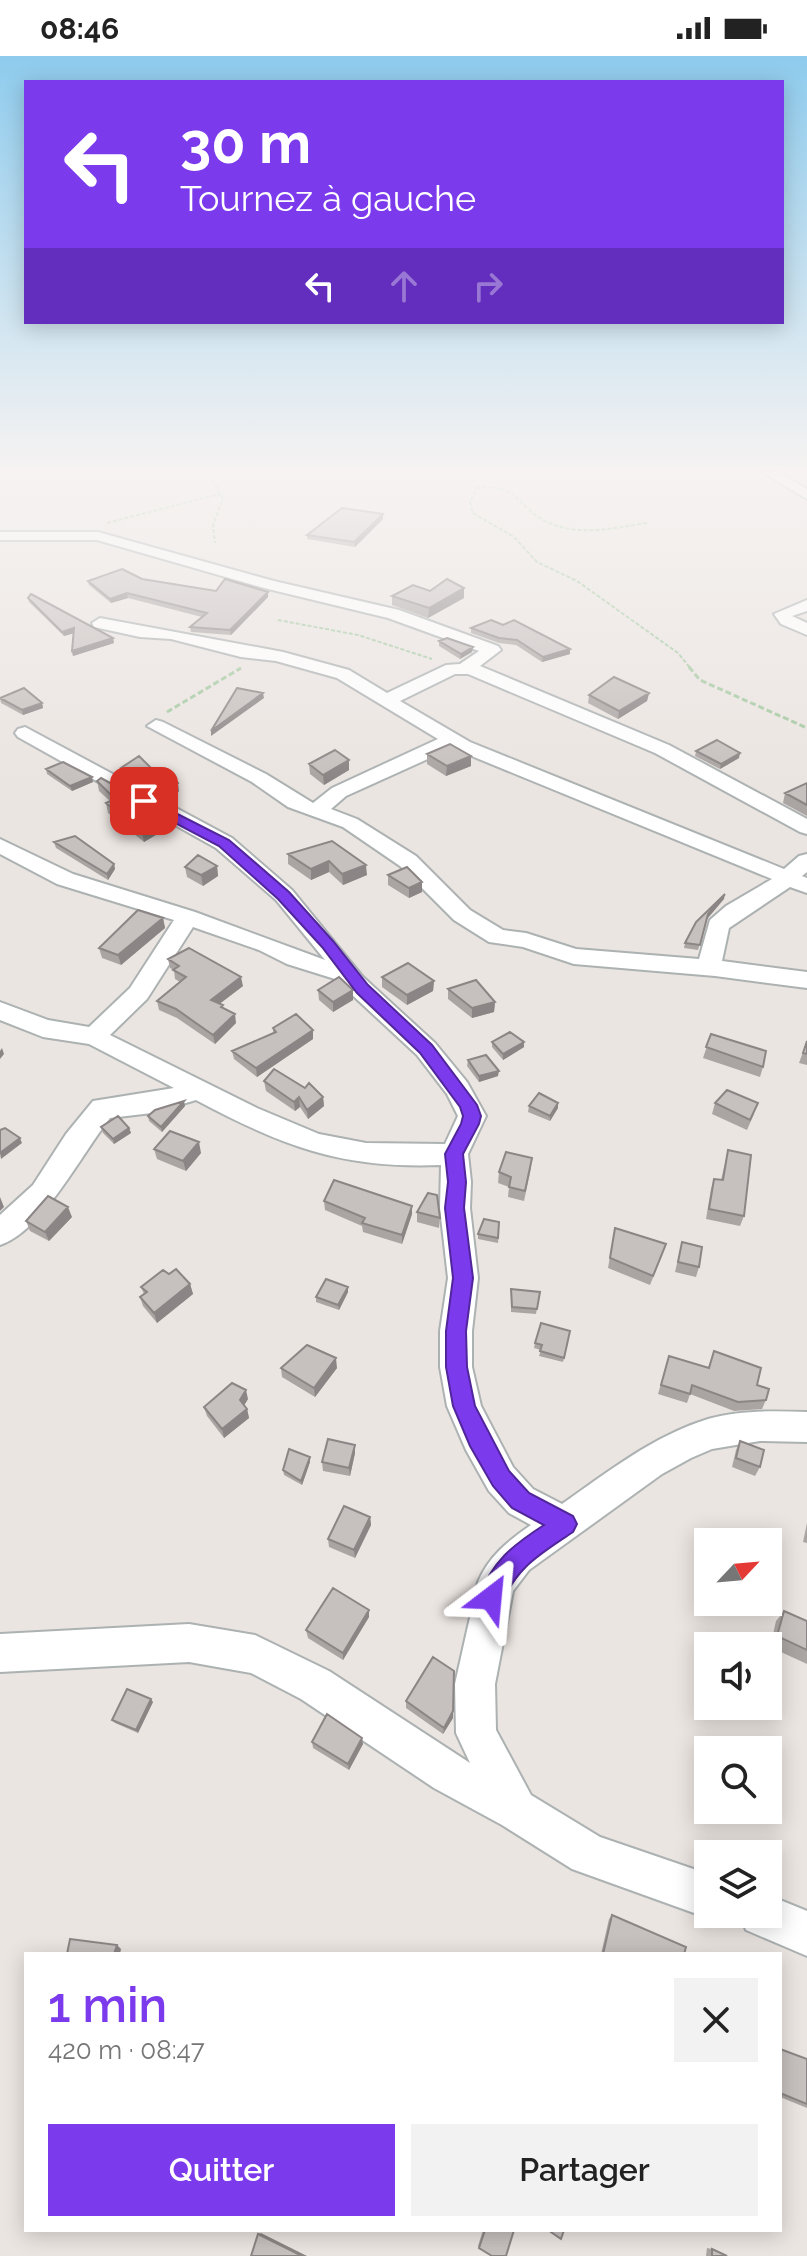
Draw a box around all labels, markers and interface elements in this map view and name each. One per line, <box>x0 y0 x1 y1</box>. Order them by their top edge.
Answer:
text: 08:46 <box>40 11 119 46</box>
text: 30 m <box>180 110 311 176</box>
icon: left <box>48 112 152 216</box>
text: Tournez à gauche <box>180 177 476 219</box>
icon: left <box>298 264 342 308</box>
icon: ahead <box>382 264 426 308</box>
icon: right <box>466 264 510 308</box>
pin <box>110 767 178 835</box>
icon: arrive <box>122 779 166 823</box>
north arrow <box>694 1528 782 1616</box>
map controls <box>694 1528 782 1928</box>
position arrow <box>449 1556 533 1640</box>
button: sound <box>694 1632 782 1720</box>
button: search <box>694 1736 782 1824</box>
button: layers <box>694 1840 782 1928</box>
text: 1 min <box>48 1977 167 2033</box>
button: close <box>674 1978 758 2062</box>
text: 420 m · 08:47 <box>48 2035 205 2065</box>
button: Quitter <box>48 2124 395 2216</box>
button: Partager <box>411 2124 758 2216</box>

